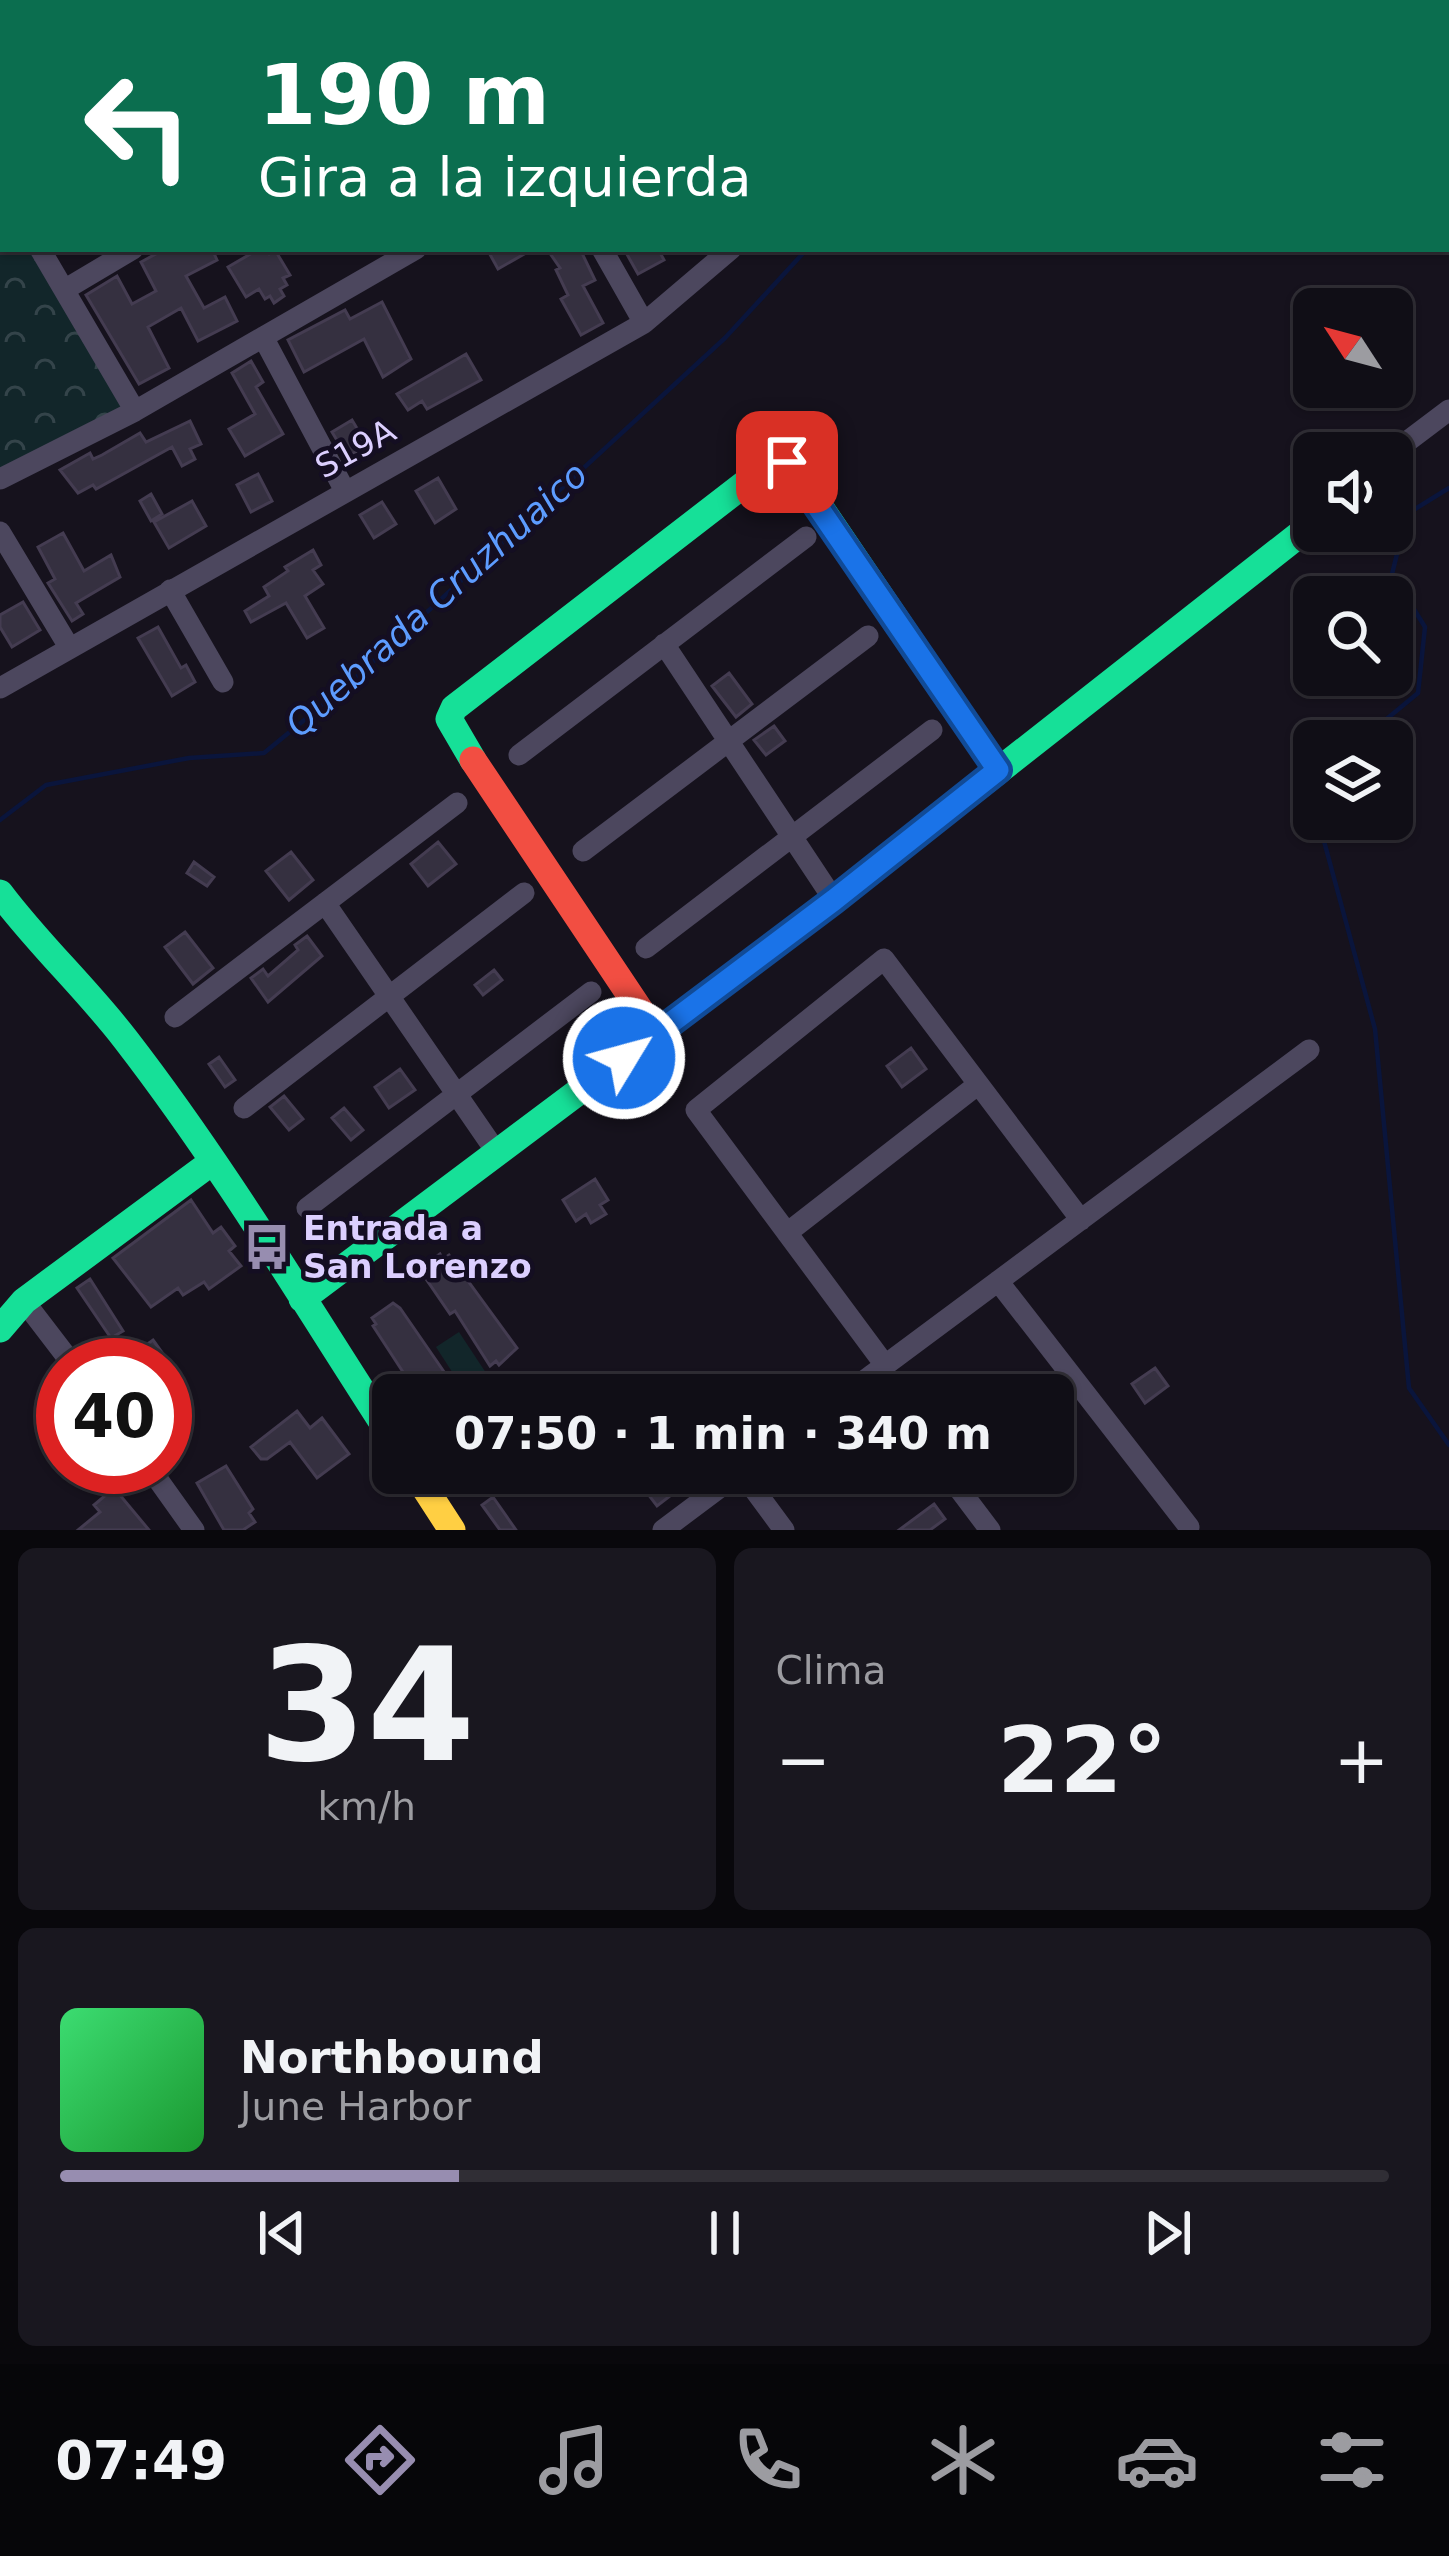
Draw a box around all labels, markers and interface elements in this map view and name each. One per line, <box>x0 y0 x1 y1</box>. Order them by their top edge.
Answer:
text: 190 m <box>258 46 550 144</box>
icon: left <box>60 48 216 204</box>
text: Gira a la izquierda <box>258 146 752 209</box>
north arrow <box>1293 288 1413 408</box>
map controls <box>1293 288 1413 840</box>
street label: S19A <box>308 410 402 486</box>
pin <box>736 411 838 513</box>
icon: arrive <box>754 429 820 495</box>
button: sound <box>1293 432 1413 552</box>
water label: Quebrada Cruzhuaico <box>278 453 595 745</box>
button: search <box>1293 576 1413 696</box>
button: layers <box>1293 720 1413 840</box>
position arrow <box>561 995 687 1121</box>
place label: Entrada a San Lorenzo <box>303 1209 532 1286</box>
bus stop icon: Entrada a San Lorenzo <box>242 1222 292 1272</box>
speed limit sign: 40 <box>36 1338 192 1494</box>
text: 07:50 · 1 min · 340 m <box>454 1407 992 1460</box>
text: 34 <box>258 1615 475 1797</box>
text: Clima <box>776 1648 886 1693</box>
text: 22° <box>997 1708 1167 1813</box>
text: − <box>776 1722 831 1799</box>
text: + <box>1334 1722 1389 1799</box>
text: km/h <box>318 1784 416 1829</box>
text: Northbound <box>240 2031 544 2084</box>
text: June Harbor <box>240 2084 471 2129</box>
icon: previous <box>249 2200 315 2266</box>
icon: pause <box>692 2200 758 2266</box>
icon: next <box>1135 2200 1201 2266</box>
icon: directions <box>338 2418 422 2502</box>
icon: music <box>532 2418 616 2502</box>
icon: phone <box>726 2418 810 2502</box>
icon: climate <box>921 2418 1005 2502</box>
icon: car <box>1115 2418 1199 2502</box>
icon: filters <box>1310 2418 1394 2502</box>
text: 07:49 <box>55 2429 227 2492</box>

